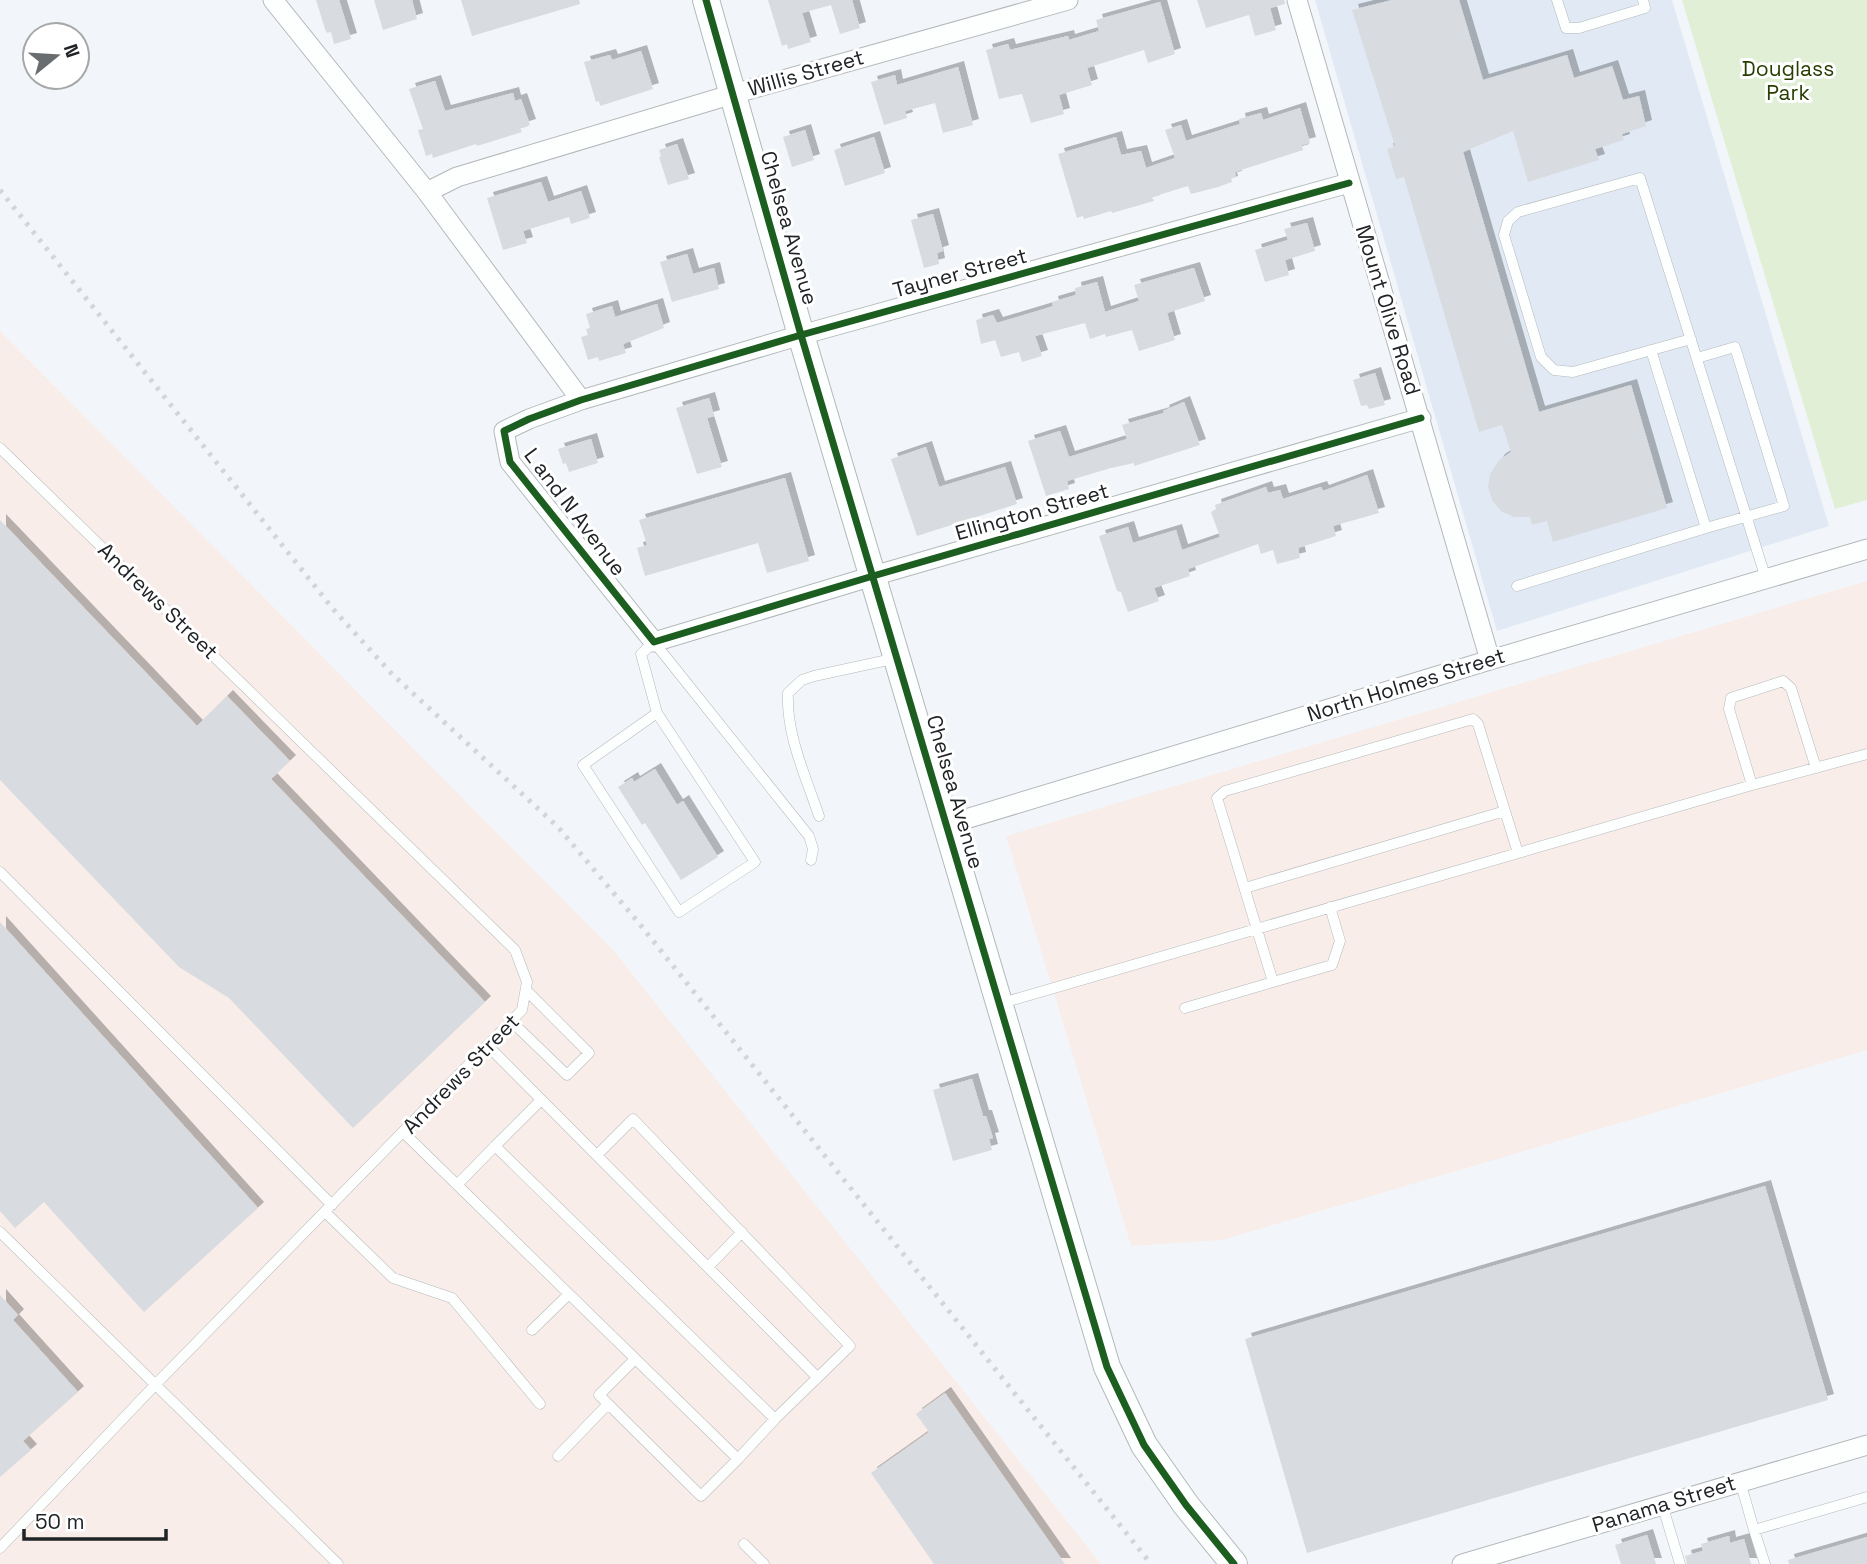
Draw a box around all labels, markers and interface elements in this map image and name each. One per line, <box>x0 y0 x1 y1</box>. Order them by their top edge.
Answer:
north arrow <box>21 21 91 91</box>
text: N <box>58 41 86 61</box>
street label: Willis Street <box>745 43 867 102</box>
park label: Douglass Park <box>1742 55 1834 106</box>
street label: Chelsea Avenue <box>755 148 824 308</box>
street label: Mount Olive Road <box>1350 222 1427 398</box>
street label: Tayner Street <box>890 242 1030 303</box>
street label: L and N Avenue <box>518 442 632 581</box>
street label: Ellington Street <box>952 477 1112 546</box>
street label: Andrews Street <box>93 536 224 665</box>
street label: North Holmes Street <box>1304 642 1508 728</box>
street label: Chelsea Avenue <box>921 712 990 872</box>
street label: Andrews Street <box>396 1008 525 1139</box>
street label: Panama Street <box>1589 1469 1739 1538</box>
scale bar <box>24 1498 166 1542</box>
text: 50 m <box>35 1508 85 1535</box>

